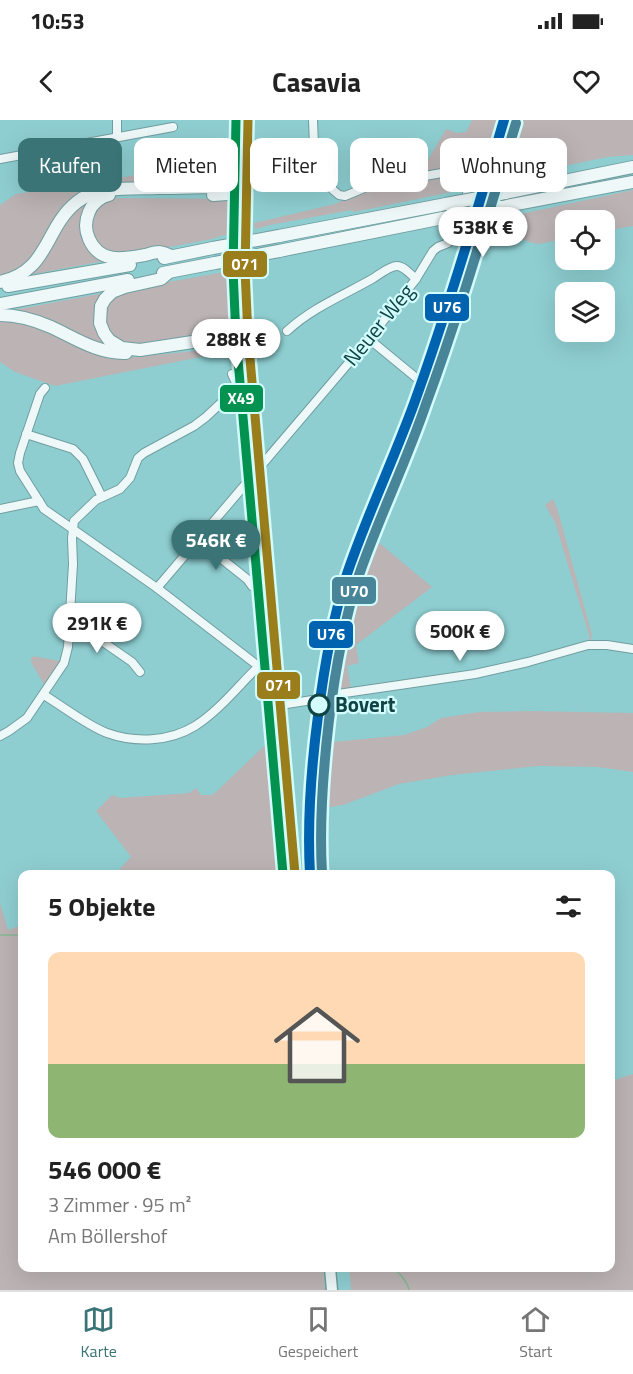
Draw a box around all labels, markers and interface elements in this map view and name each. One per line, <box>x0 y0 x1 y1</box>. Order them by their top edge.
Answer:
text: 10:53 <box>30 4 85 38</box>
text: Casavia <box>272 61 361 102</box>
icon: back <box>30 65 63 98</box>
icon: heart <box>570 65 603 98</box>
chip: Kaufen <box>18 138 122 192</box>
chip: Mieten <box>134 138 238 192</box>
chip: Filter <box>250 138 338 192</box>
chip: Neu <box>350 138 428 192</box>
chip: Wohnung <box>440 138 567 192</box>
pin: 538K € <box>434 207 532 258</box>
map controls <box>555 210 615 342</box>
button: locate <box>555 210 615 270</box>
text: 538K € <box>452 211 514 242</box>
line badge: 071 <box>222 250 268 278</box>
text: 071 <box>232 252 258 276</box>
street label: Neuer Weg <box>335 276 422 372</box>
button: layers <box>555 282 615 342</box>
line badge: U76 <box>424 293 470 322</box>
text: U76 <box>433 295 461 319</box>
pin: 288K € <box>187 319 285 370</box>
text: 288K € <box>205 323 267 354</box>
line badge: X49 <box>219 384 264 413</box>
text: X49 <box>227 386 255 410</box>
pin: 546K € <box>167 520 265 571</box>
text: 546K € <box>185 524 247 555</box>
line badge: U70 <box>331 576 377 605</box>
text: U70 <box>340 579 368 603</box>
pin: 291K € <box>48 603 146 654</box>
text: 291K € <box>66 607 128 638</box>
pin: 500K € <box>411 611 509 662</box>
text: 500K € <box>429 615 491 646</box>
line badge: U76 <box>308 620 354 649</box>
text: U76 <box>317 622 345 646</box>
line badge: 071 <box>256 671 301 700</box>
text: 071 <box>266 673 292 697</box>
place label: Bovert <box>335 688 396 720</box>
marker: Bovert <box>308 694 330 716</box>
text: 5 Objekte <box>48 887 155 926</box>
icon: filters <box>552 890 585 923</box>
icon: home <box>263 991 371 1099</box>
text: 546 000 € <box>48 1150 161 1189</box>
text: 3 Zimmer · 95 m² <box>48 1189 191 1220</box>
text: Am Böllershof <box>48 1220 167 1251</box>
tab: Karte <box>81 1303 117 1363</box>
tab: Gespeichert <box>278 1303 358 1363</box>
tab: Start <box>519 1303 552 1363</box>

